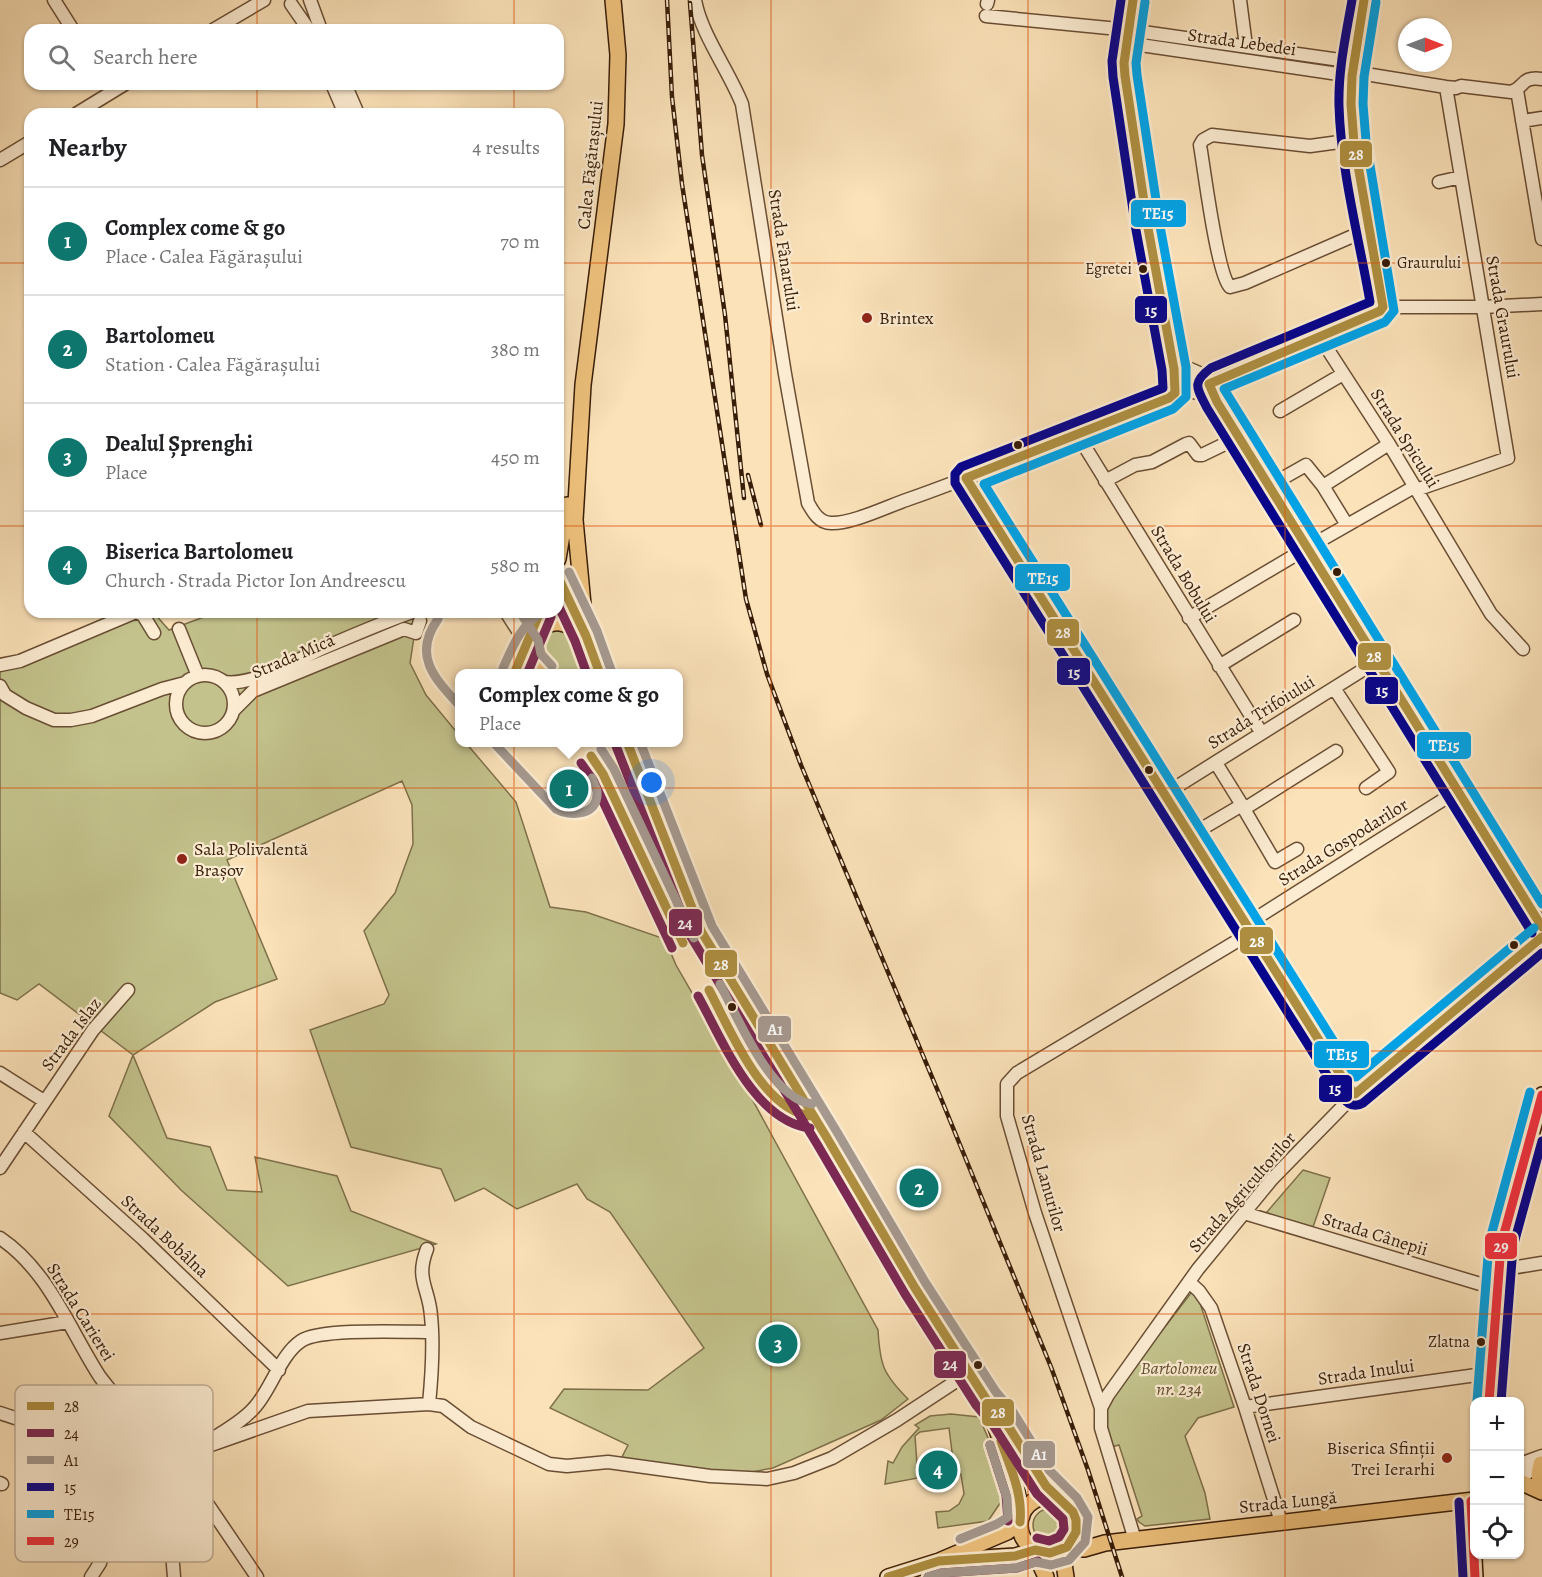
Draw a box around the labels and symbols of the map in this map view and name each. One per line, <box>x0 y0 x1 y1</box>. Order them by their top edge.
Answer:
north arrow <box>1398 18 1452 72</box>
street label: Strada Lebedei <box>1186 23 1298 61</box>
street label: Calea Făgărașului <box>571 99 609 231</box>
line badge: 28 <box>1339 140 1373 168</box>
text: 28 <box>1348 144 1364 166</box>
street label: Strada Fânarului <box>763 187 805 313</box>
line badge: TE15 <box>1130 199 1187 228</box>
text: TE15 <box>1142 203 1174 225</box>
place label: Graurului <box>1397 252 1461 274</box>
street label: Strada Graurului <box>1480 254 1526 380</box>
marker: Graurului <box>1380 257 1392 269</box>
place label: Egretei <box>1085 258 1132 280</box>
marker: Egretei <box>1137 263 1149 275</box>
line badge: 15 <box>1134 295 1168 324</box>
text: 15 <box>1145 300 1157 322</box>
place label: Brintex <box>879 306 934 330</box>
marker: Brintex <box>860 311 874 325</box>
street label: Strada Spicului <box>1365 384 1445 492</box>
unlabelled marker <box>1012 439 1024 451</box>
street label: Strada Bobului <box>1145 521 1223 627</box>
line badge: TE15 <box>1014 563 1071 592</box>
unlabelled marker <box>1331 566 1343 578</box>
text: TE15 <box>1027 568 1059 590</box>
line badge: 28 <box>1046 618 1080 647</box>
text: 28 <box>1055 622 1071 644</box>
street label: Strada Mică <box>248 627 339 684</box>
line badge: 28 <box>1357 642 1392 671</box>
text: 28 <box>1366 646 1382 668</box>
line badge: 15 <box>1056 657 1091 686</box>
text: 15 <box>1068 662 1080 684</box>
street label: Strada Trifoiului <box>1203 669 1319 755</box>
line badge: 15 <box>1364 676 1399 705</box>
text: 15 <box>1376 680 1388 702</box>
line badge: TE15 <box>1416 731 1472 760</box>
text: TE15 <box>1428 735 1460 757</box>
unlabelled marker <box>1143 764 1155 776</box>
pin: 1 <box>550 766 588 812</box>
your location <box>637 768 666 797</box>
street label: Strada Gospodarilor <box>1274 792 1413 892</box>
place label: Sala Polivalentă Brașov <box>194 837 309 882</box>
marker: Sala Polivalentă Brașov <box>175 852 189 866</box>
line badge: 24 <box>668 908 703 937</box>
text: 24 <box>677 913 693 935</box>
line badge: 28 <box>1239 926 1274 955</box>
text: 28 <box>1249 931 1265 953</box>
unlabelled marker <box>1508 939 1520 951</box>
line badge: 28 <box>704 949 738 978</box>
text: 28 <box>713 954 729 976</box>
street label: Strada Islaz <box>35 992 107 1076</box>
unlabelled marker <box>726 1001 738 1013</box>
line badge: A1 <box>757 1015 792 1043</box>
text: A1 <box>766 1019 783 1041</box>
line badge: TE15 <box>1313 1040 1370 1069</box>
text: TE15 <box>1326 1044 1358 1066</box>
line badge: 15 <box>1318 1074 1353 1103</box>
text: 15 <box>1329 1078 1341 1100</box>
street label: Strada Lanurilor <box>1016 1111 1072 1235</box>
street label: Strada Agricultorilor <box>1183 1126 1301 1257</box>
pin: 2 <box>900 1166 938 1210</box>
street label: Strada Bobâlna <box>116 1189 215 1283</box>
street label: Strada Cânepii <box>1319 1207 1431 1261</box>
line badge: 29 <box>1484 1232 1518 1260</box>
text: 29 <box>1493 1236 1509 1258</box>
street label: Strada Carierei <box>41 1258 121 1366</box>
pin: 3 <box>758 1322 798 1366</box>
place label: Zlatna <box>1428 1331 1471 1353</box>
marker: Zlatna <box>1475 1336 1487 1348</box>
street label: Strada Dornei <box>1232 1340 1286 1446</box>
line badge: 24 <box>933 1350 967 1379</box>
street label: Strada Inului <box>1316 1353 1416 1391</box>
text: 24 <box>942 1354 958 1376</box>
park label: Bartolomeu nr. 234 <box>1140 1356 1218 1401</box>
unlabelled marker <box>972 1359 984 1371</box>
legend <box>15 1385 213 1562</box>
text: 28 <box>64 1396 79 1418</box>
line badge: 28 <box>981 1398 1015 1427</box>
text: 28 <box>990 1402 1006 1424</box>
text: 24 <box>64 1423 79 1445</box>
place label: Biserica Sfinții Trei Ierarhi <box>1327 1436 1435 1481</box>
line badge: A1 <box>1022 1440 1056 1469</box>
text: A1 <box>1030 1444 1047 1466</box>
pin: 4 <box>918 1448 958 1492</box>
text: A1 <box>63 1450 79 1472</box>
marker: Biserica Sfinții Trei Ierarhi <box>1440 1451 1454 1465</box>
text: 15 <box>64 1477 76 1499</box>
street label: Strada Lungă <box>1238 1485 1339 1519</box>
text: TE15 <box>64 1504 95 1526</box>
text: 29 <box>64 1531 79 1553</box>

